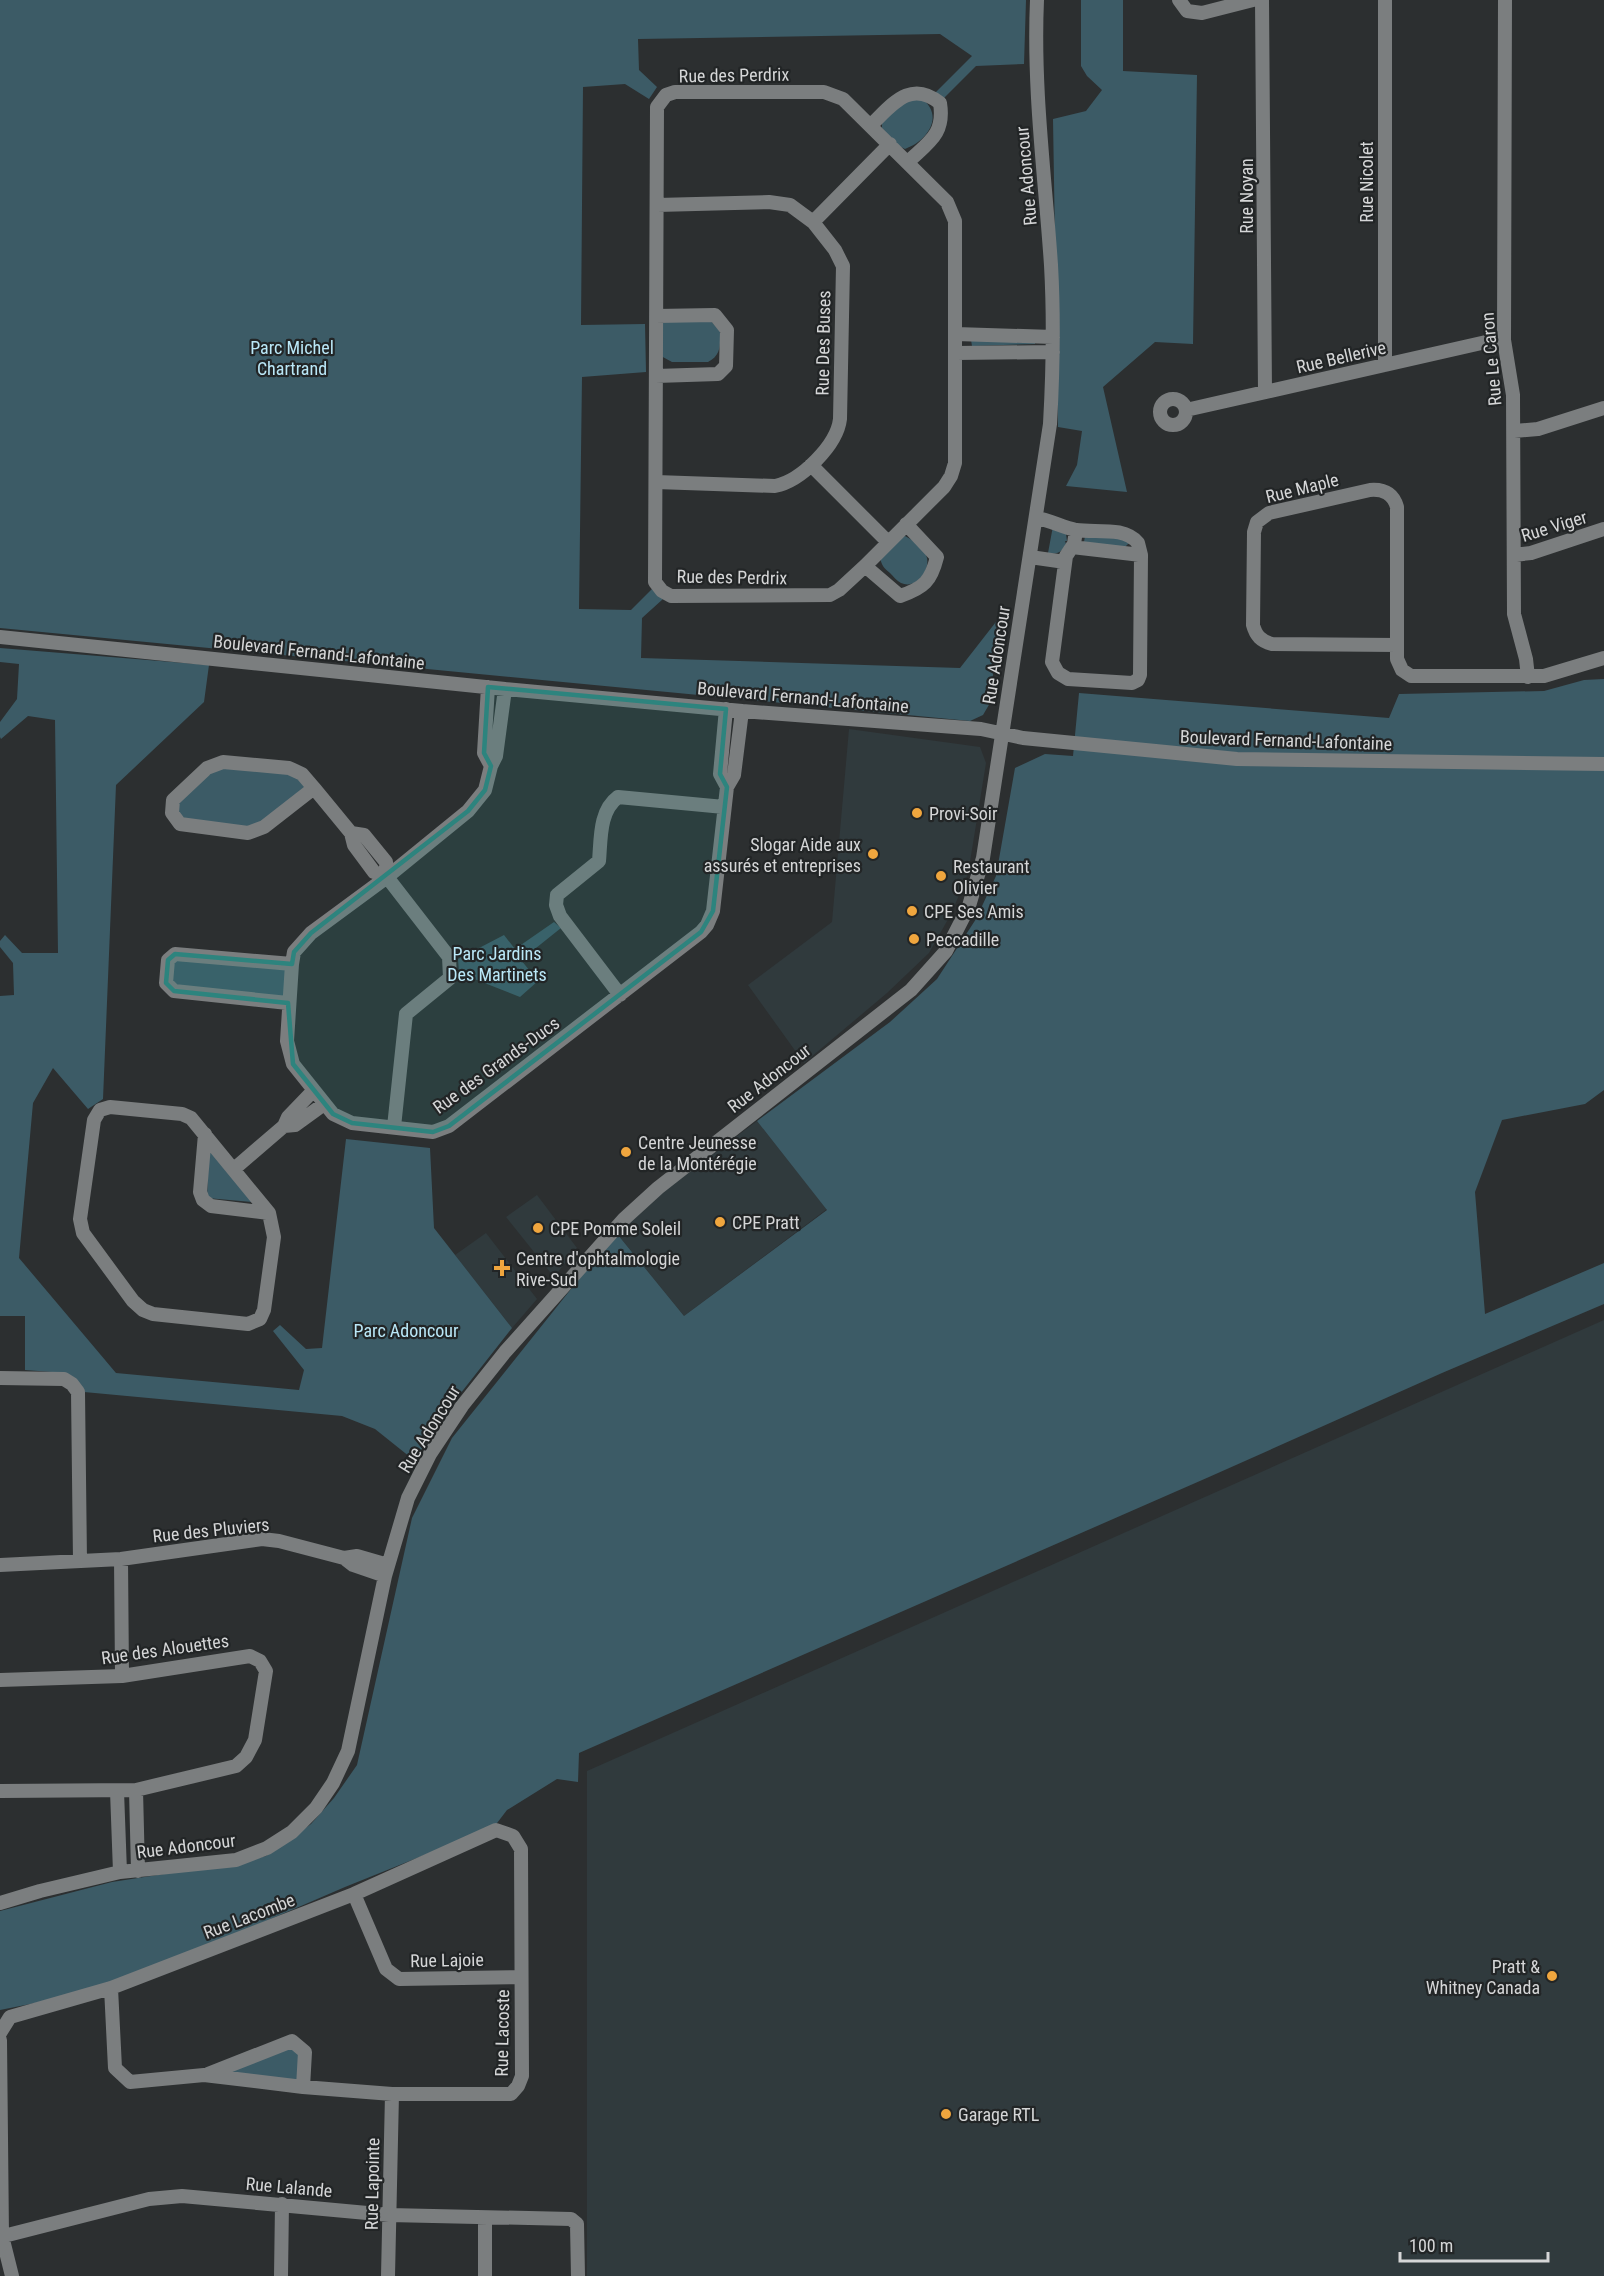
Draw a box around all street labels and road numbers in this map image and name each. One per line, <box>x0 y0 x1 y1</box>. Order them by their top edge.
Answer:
street label: Rue des Perdrix <box>679 64 790 86</box>
street label: Rue Adoncour <box>1011 125 1041 226</box>
street label: Rue Nicolet <box>1356 141 1377 223</box>
street label: Rue Noyan <box>1236 158 1257 234</box>
street label: Rue Des Buses <box>812 290 834 396</box>
street label: Rue Le Caron <box>1476 311 1506 407</box>
street label: Rue Bellerive <box>1294 336 1388 378</box>
street label: Rue Maple <box>1263 469 1341 507</box>
street label: Rue Viger <box>1518 506 1590 546</box>
street label: Rue des Perdrix <box>677 566 788 588</box>
street label: Rue Adoncour <box>978 604 1014 706</box>
street label: Boulevard Fernand-Lafontaine <box>212 630 426 674</box>
street label: Boulevard Fernand-Lafontaine <box>696 677 910 717</box>
street label: Boulevard Fernand-Lafontaine <box>1180 726 1392 754</box>
street label: Rue des Grands-Ducs <box>429 1012 563 1118</box>
street label: Rue Adoncour <box>723 1039 815 1117</box>
street label: Rue Adoncour <box>394 1381 465 1477</box>
street label: Rue des Pluviers <box>152 1513 270 1547</box>
street label: Rue des Alouettes <box>100 1630 230 1668</box>
street label: Rue Adoncour <box>135 1829 237 1862</box>
street label: Rue Lacombe <box>200 1889 298 1943</box>
street label: Rue Lajoie <box>410 1949 484 1971</box>
street label: Rue Lacoste <box>491 1989 513 2077</box>
street label: Rue Lapointe <box>361 2138 383 2230</box>
street label: Rue Lalande <box>245 2173 333 2201</box>

